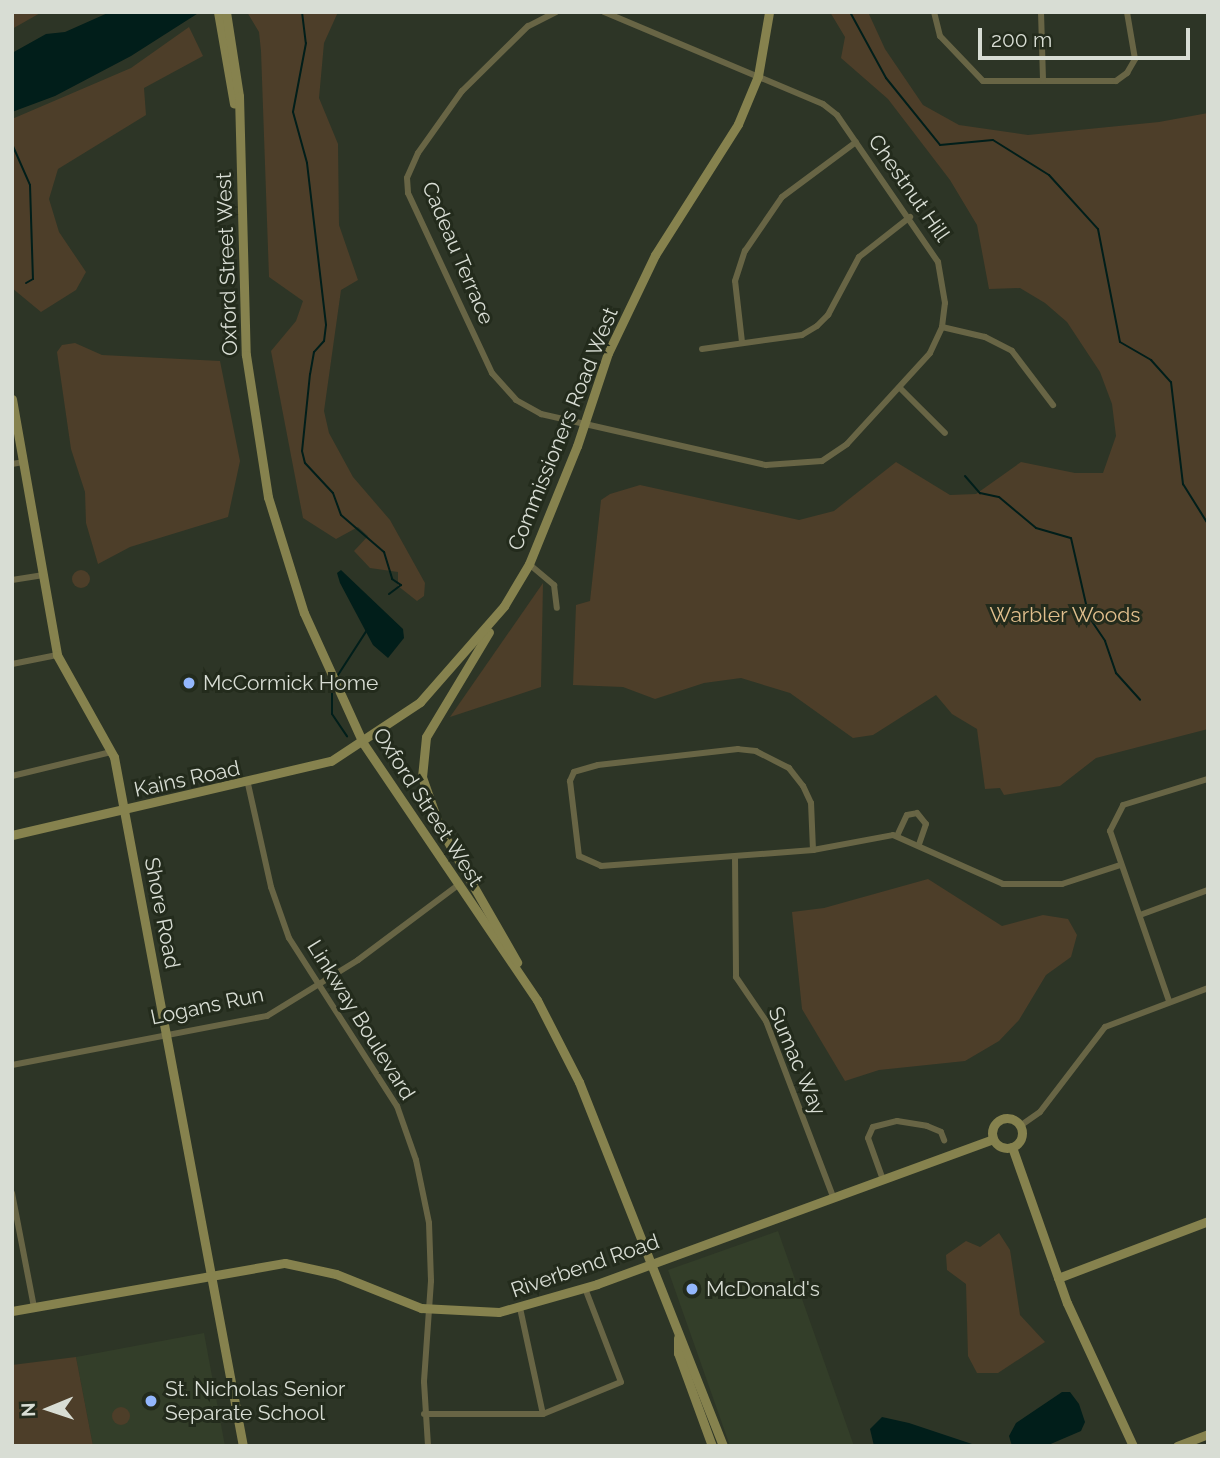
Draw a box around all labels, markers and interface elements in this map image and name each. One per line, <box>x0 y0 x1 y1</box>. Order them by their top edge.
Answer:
scale bar <box>982 14 1194 58</box>
text: 200 m <box>991 27 1052 52</box>
street label: Chestnut Hill <box>863 130 955 246</box>
street label: Oxford Street West <box>211 171 243 357</box>
street label: Cadeau Terrace <box>416 178 500 328</box>
street label: Commissioners Road West <box>502 303 624 555</box>
park label: Warbler Woods <box>989 602 1141 628</box>
place label: McCormick Home <box>203 670 378 696</box>
marker: McCormick Home <box>181 675 197 691</box>
street label: Oxford Street West <box>367 723 489 891</box>
street label: Kains Road <box>132 755 242 803</box>
street label: Shore Road <box>139 855 185 971</box>
street label: Linkway Boulevard <box>302 935 420 1105</box>
street label: Logans Run <box>148 982 266 1030</box>
street label: Sumac Way <box>763 1003 831 1119</box>
street label: Riverbend Road <box>508 1229 662 1303</box>
place label: McDonald's <box>706 1276 820 1302</box>
marker: McDonald's <box>684 1281 700 1297</box>
north arrow <box>14 1374 84 1444</box>
place label: St. Nicholas Senior Separate School <box>165 1376 345 1426</box>
marker: St. Nicholas Senior Separate School <box>143 1393 159 1409</box>
text: N <box>17 1402 39 1417</box>

